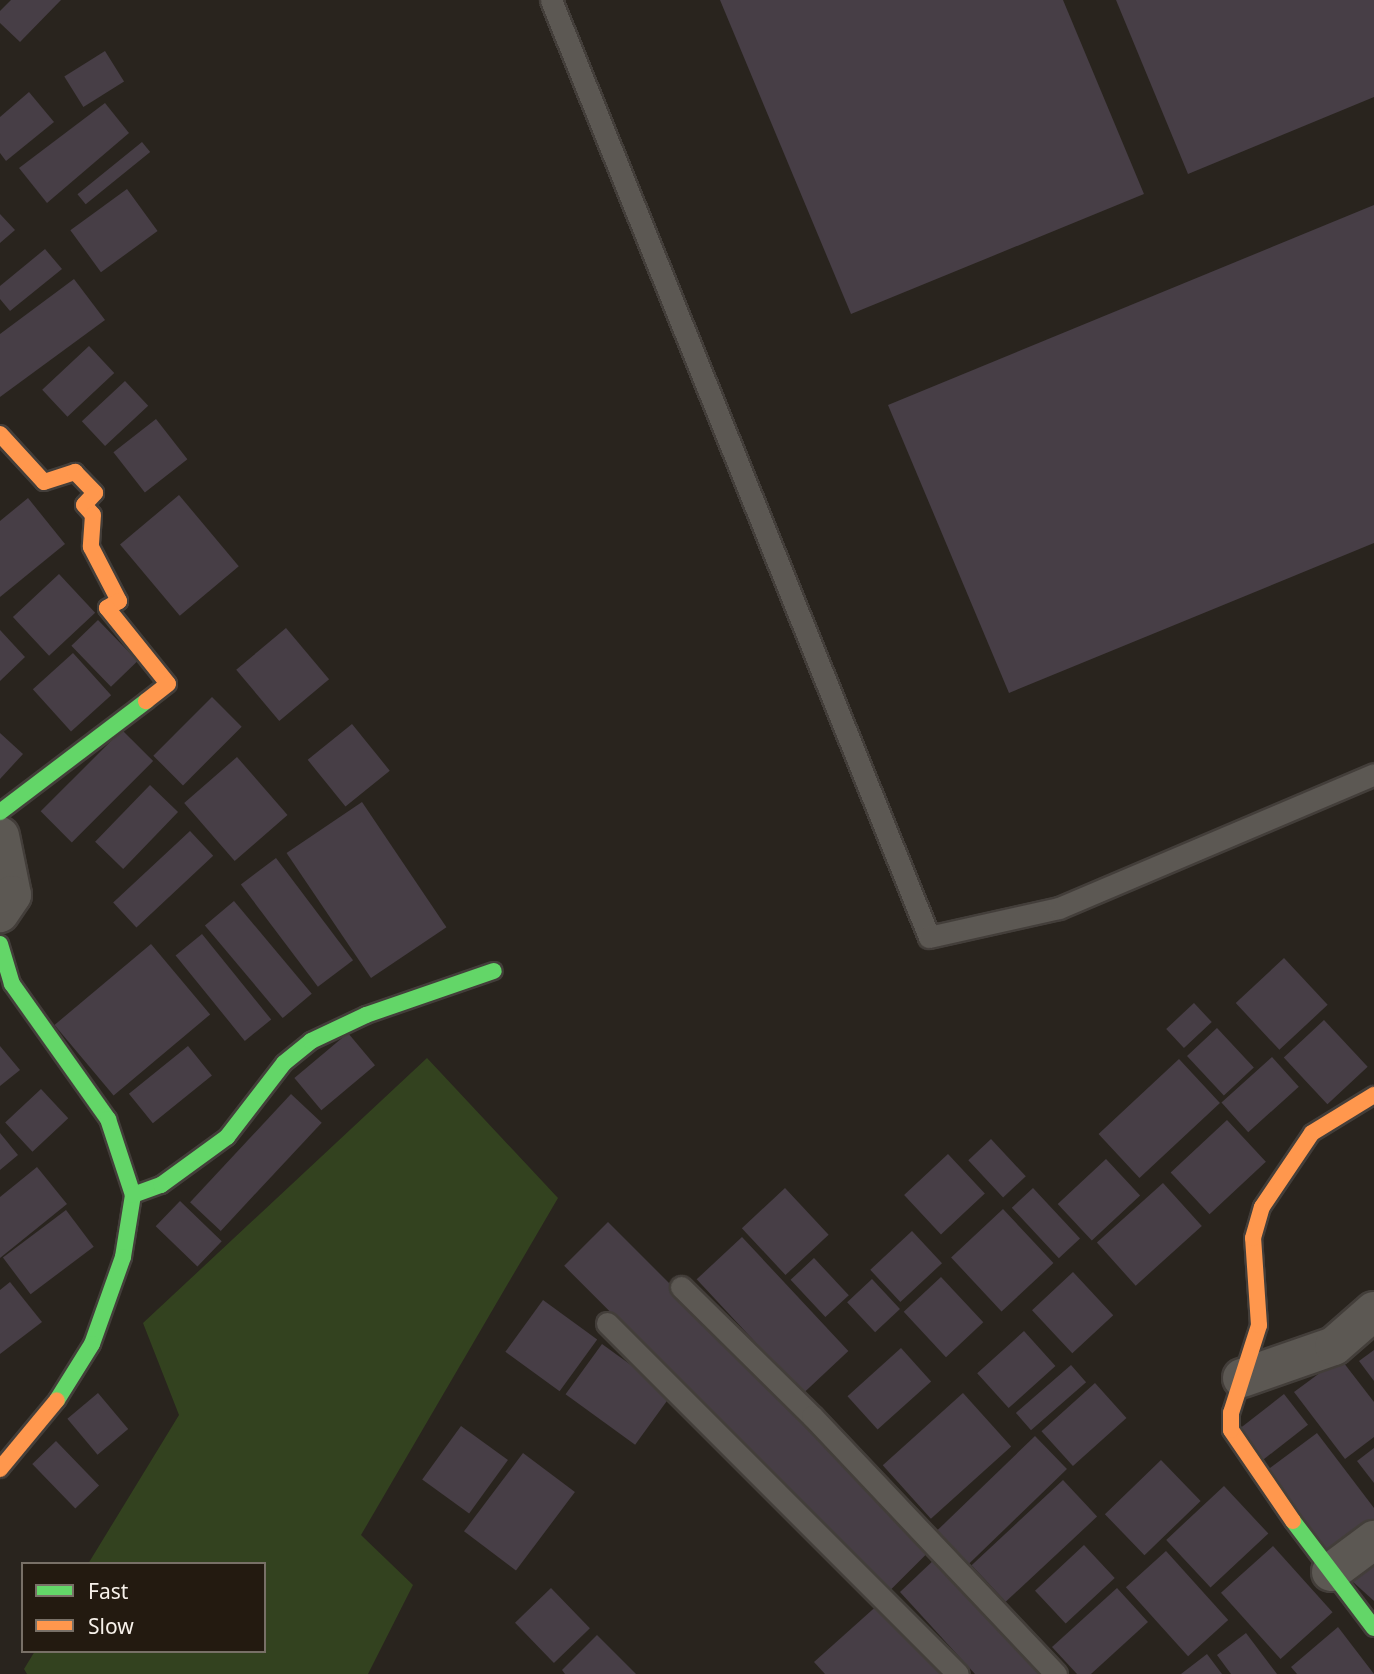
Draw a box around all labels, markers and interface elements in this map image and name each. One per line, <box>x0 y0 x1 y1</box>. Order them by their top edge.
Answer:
legend <box>21 1562 266 1653</box>
text: Fast <box>88 1577 128 1605</box>
text: Slow <box>88 1612 134 1640</box>

